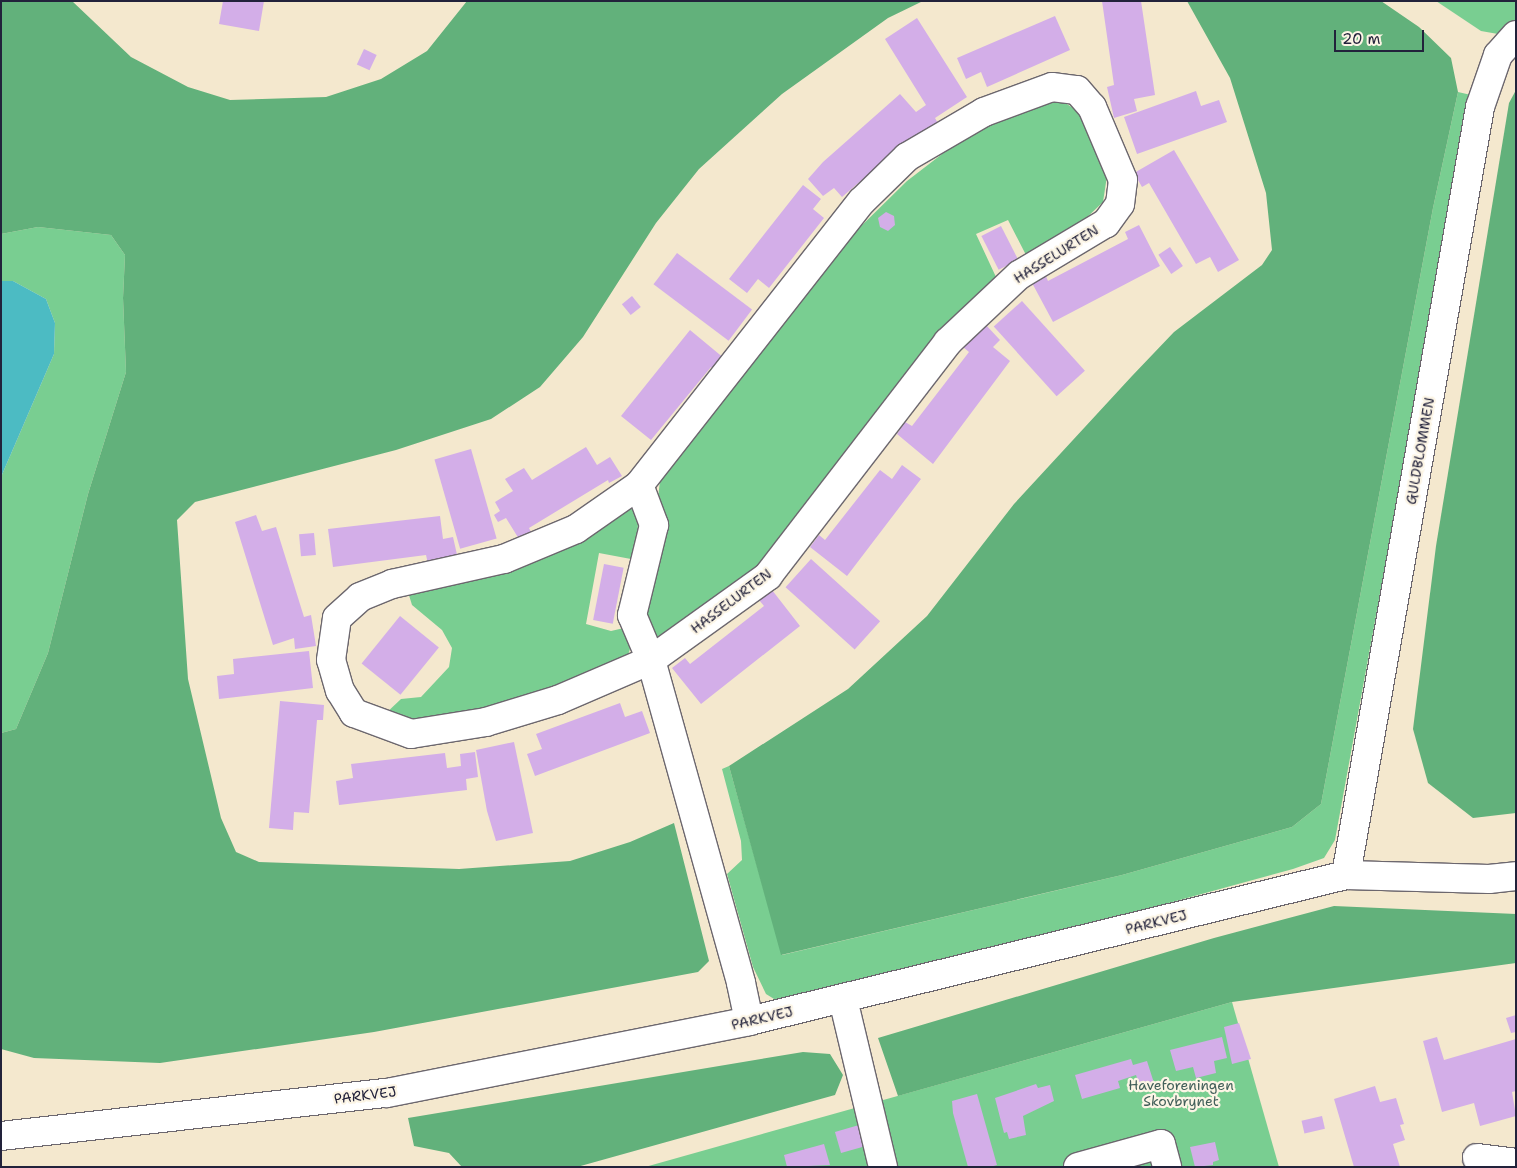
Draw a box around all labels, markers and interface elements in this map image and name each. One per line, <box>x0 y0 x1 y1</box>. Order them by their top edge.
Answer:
scale bar <box>1337 20 1427 52</box>
text: 20 m <box>1342 29 1381 49</box>
street label: HASSELURTEN <box>1010 221 1102 287</box>
street label: GULDBLOMMEN <box>1402 396 1438 506</box>
street label: HASSELURTEN <box>687 565 775 637</box>
street label: PARKVEJ <box>1124 906 1188 938</box>
street label: PARKVEJ <box>730 1003 794 1033</box>
park label: Haveforeningen Skovbrynet <box>1128 1077 1234 1110</box>
street label: PARKVEJ <box>333 1083 397 1107</box>

